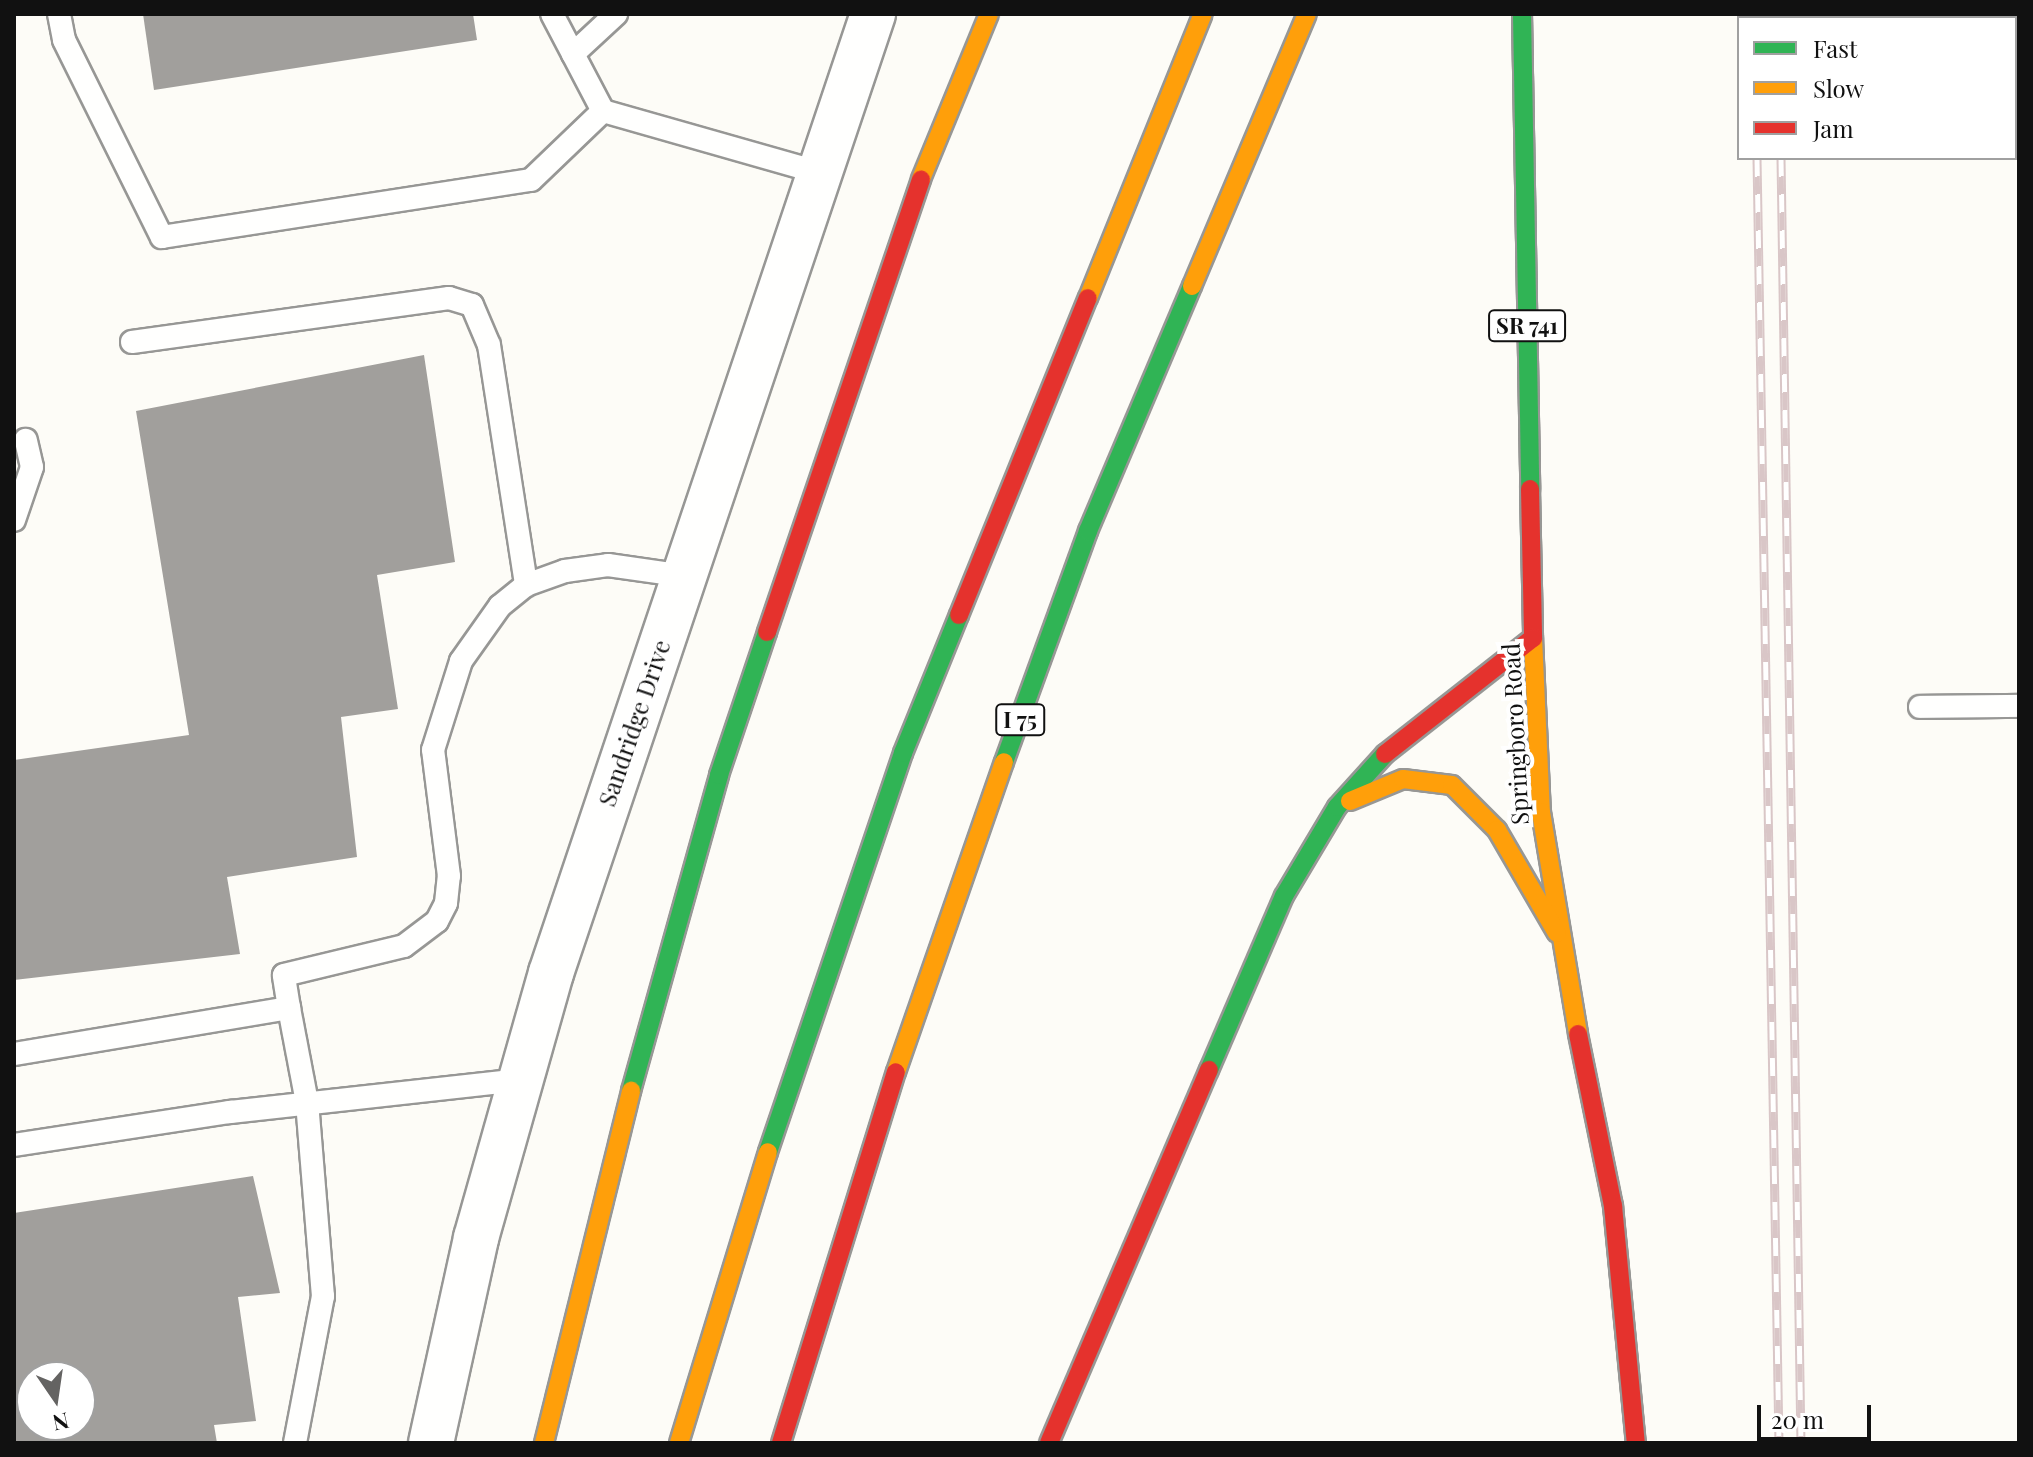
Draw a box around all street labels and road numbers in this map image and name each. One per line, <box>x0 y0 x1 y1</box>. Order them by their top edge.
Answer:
road number: SR 741 <box>1487 308 1567 344</box>
street label: Sandridge Drive <box>592 636 676 810</box>
street label: Springboro Road <box>1496 642 1534 826</box>
road number: I 75 <box>994 702 1046 738</box>

